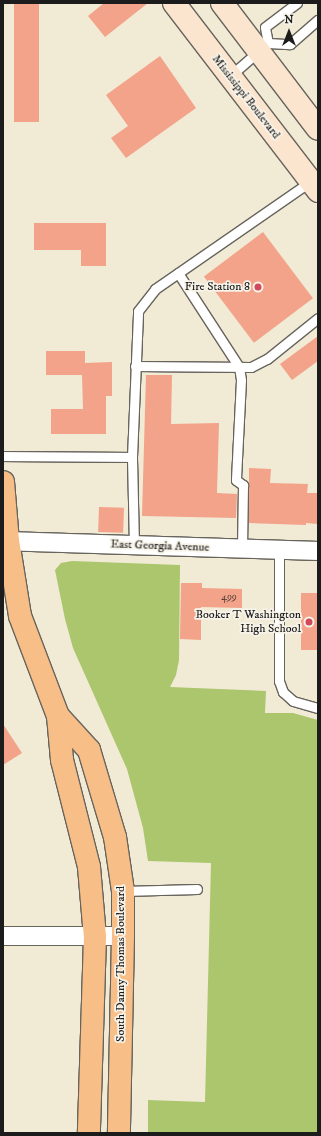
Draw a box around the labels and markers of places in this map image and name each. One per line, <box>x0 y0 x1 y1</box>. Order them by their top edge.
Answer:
place label: Fire Station 8 <box>185 280 250 294</box>
marker: Fire Station 8 <box>253 282 263 292</box>
place label: Booker T Washington High School <box>195 608 301 636</box>
marker: Booker T Washington High School <box>304 617 314 627</box>

